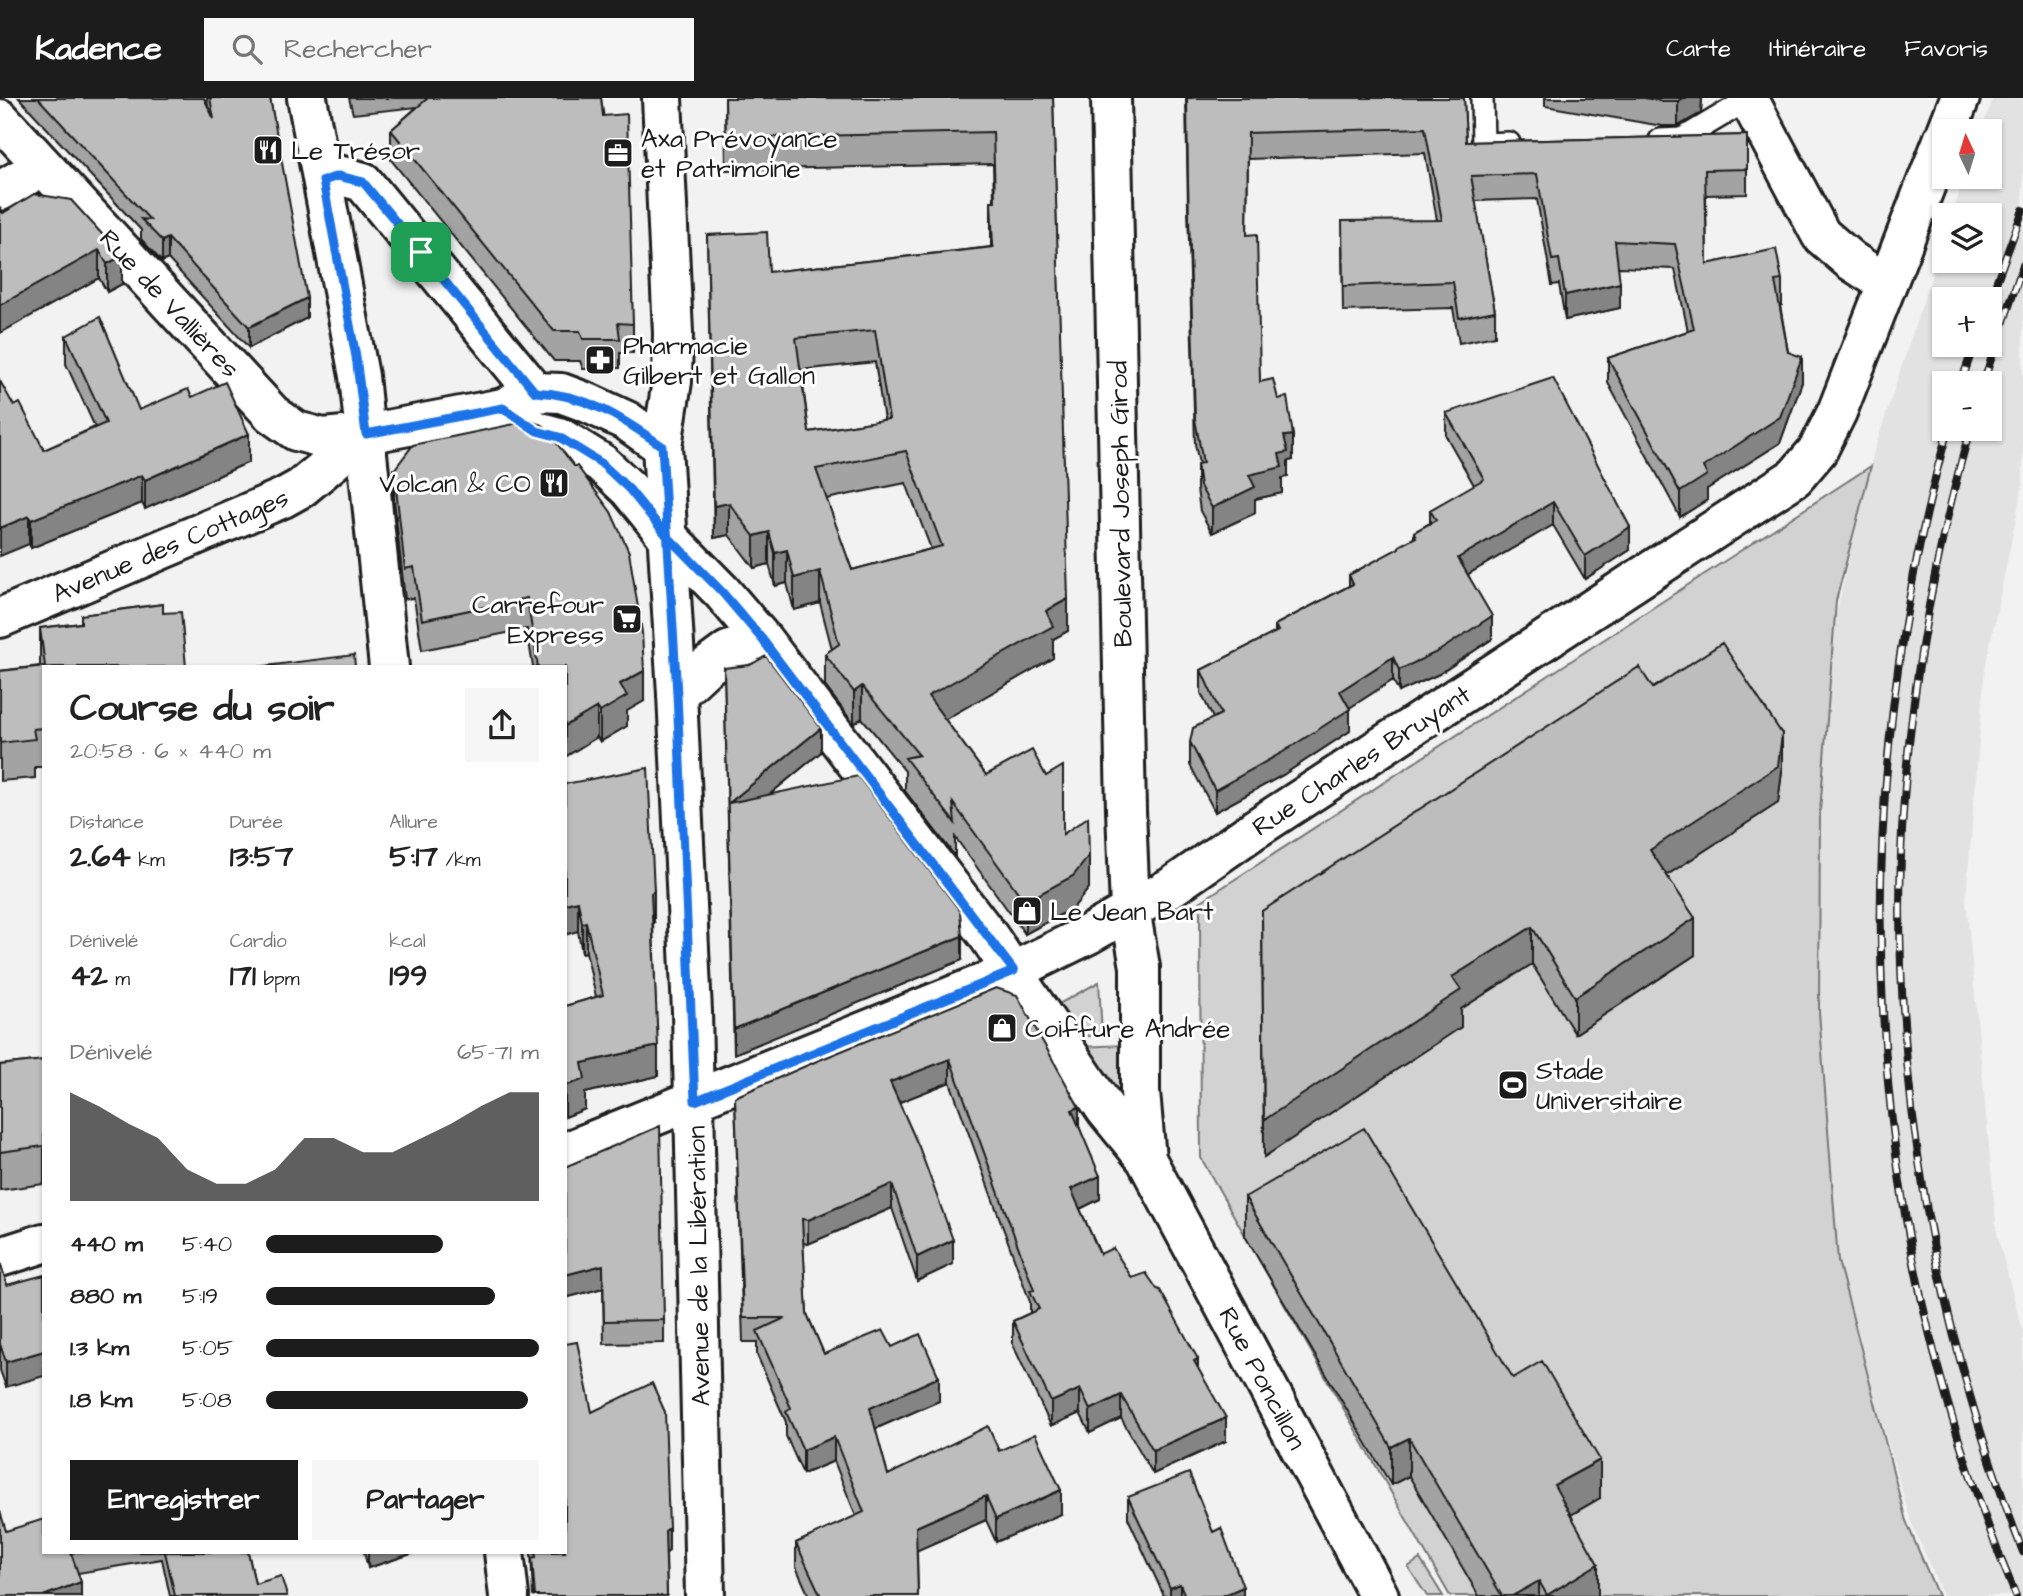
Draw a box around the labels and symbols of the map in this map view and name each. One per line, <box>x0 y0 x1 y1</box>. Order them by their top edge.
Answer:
north arrow <box>1932 119 2002 189</box>
place label: Axa Prévoyance et Patrimoine <box>641 121 838 187</box>
restaurant icon: Le Trésor <box>251 133 285 167</box>
place label: Le Trésor <box>291 133 420 169</box>
office icon: Axa Prévoyance et Patrimoine <box>601 136 635 170</box>
street label: Rue de Vallières <box>91 221 248 386</box>
pin <box>391 222 451 282</box>
place label: Pharmacie Gilbert et Gallon <box>623 328 815 394</box>
pharmacy icon: Pharmacie Gilbert et Gallon <box>583 343 617 377</box>
street label: Boulevard Joseph Girod <box>1101 360 1141 648</box>
place label: Volcan & CO <box>379 466 531 502</box>
restaurant icon: Volcan & CO <box>537 466 571 500</box>
street label: Avenue des Cottages <box>47 480 295 614</box>
place label: Carrefour Express <box>472 587 604 653</box>
supermarket icon: Carrefour Express <box>610 602 644 636</box>
street label: Rue Charles Bruyant <box>1245 676 1479 847</box>
shop icon: Le Jean Bart <box>1010 894 1044 928</box>
place label: Le Jean Bart <box>1050 894 1214 930</box>
shop icon: Coiffure Andrée <box>985 1011 1019 1045</box>
place label: Coiffure Andrée <box>1025 1011 1230 1047</box>
place label: Stade Universitaire <box>1536 1053 1683 1119</box>
sports icon: Stade Universitaire <box>1496 1068 1530 1102</box>
street label: Avenue de la Libération <box>679 1125 719 1407</box>
street label: Rue Poncillon <box>1209 1301 1315 1456</box>

